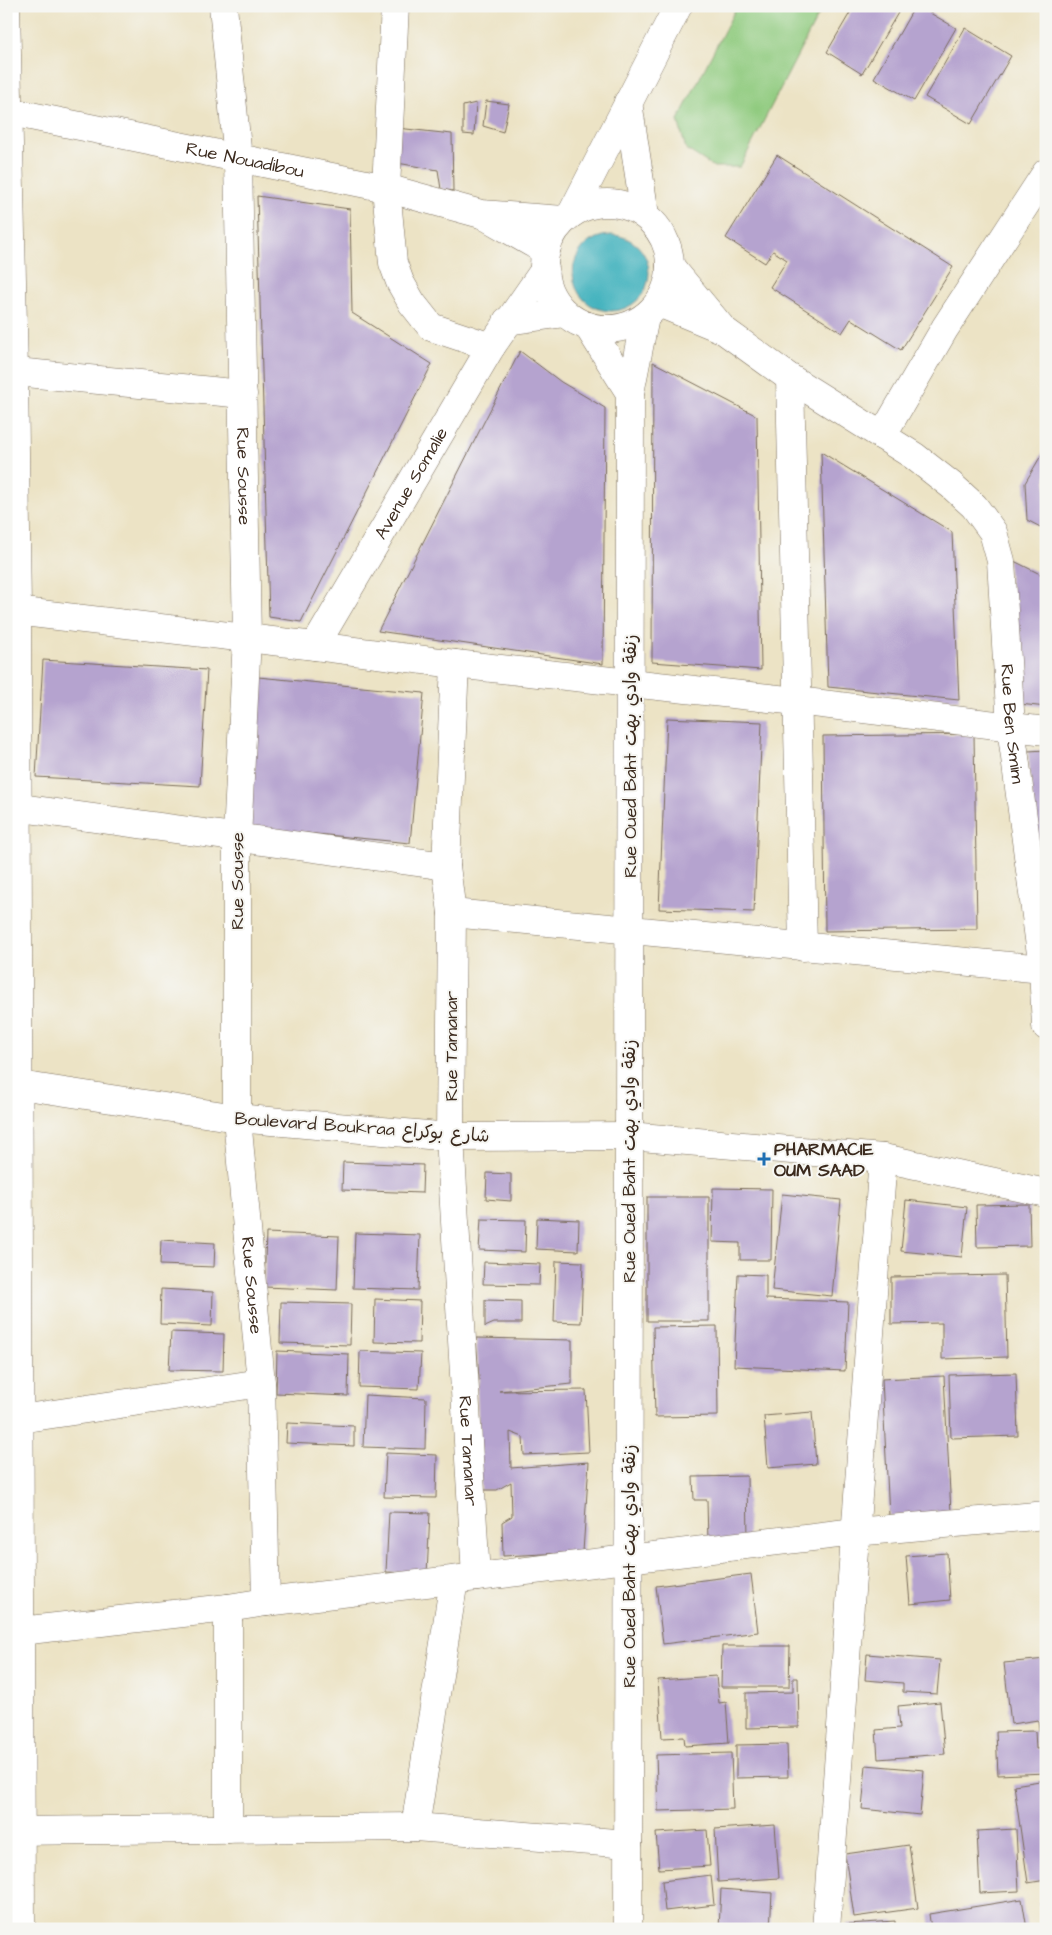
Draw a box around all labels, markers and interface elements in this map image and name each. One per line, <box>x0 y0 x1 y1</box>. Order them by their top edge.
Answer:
street label: Rue Nouadibou <box>184 136 306 184</box>
street label: Avenue Somalie <box>369 423 454 544</box>
street label: Rue Sousse <box>230 427 257 526</box>
street label: Rue Oued Baht زنقة وادي بهت <box>618 634 643 878</box>
street label: Rue Ben Smim <box>994 663 1030 785</box>
street label: Rue Sousse <box>225 832 250 930</box>
street label: Rue Tamanar <box>439 991 464 1101</box>
street label: Rue Oued Baht زنقة وادي بهت <box>617 1039 642 1283</box>
street label: Boulevard Boukraa شارع بوكراع <box>234 1106 490 1149</box>
place label: PHARMACIE OUM SAAD <box>774 1137 874 1183</box>
marker: PHARMACIE OUM SAAD <box>758 1153 770 1165</box>
street label: Rue Sousse <box>235 1236 269 1335</box>
street label: Rue Tamanar <box>452 1395 484 1507</box>
street label: Rue Oued Baht زنقة وادي بهت <box>617 1444 642 1688</box>

